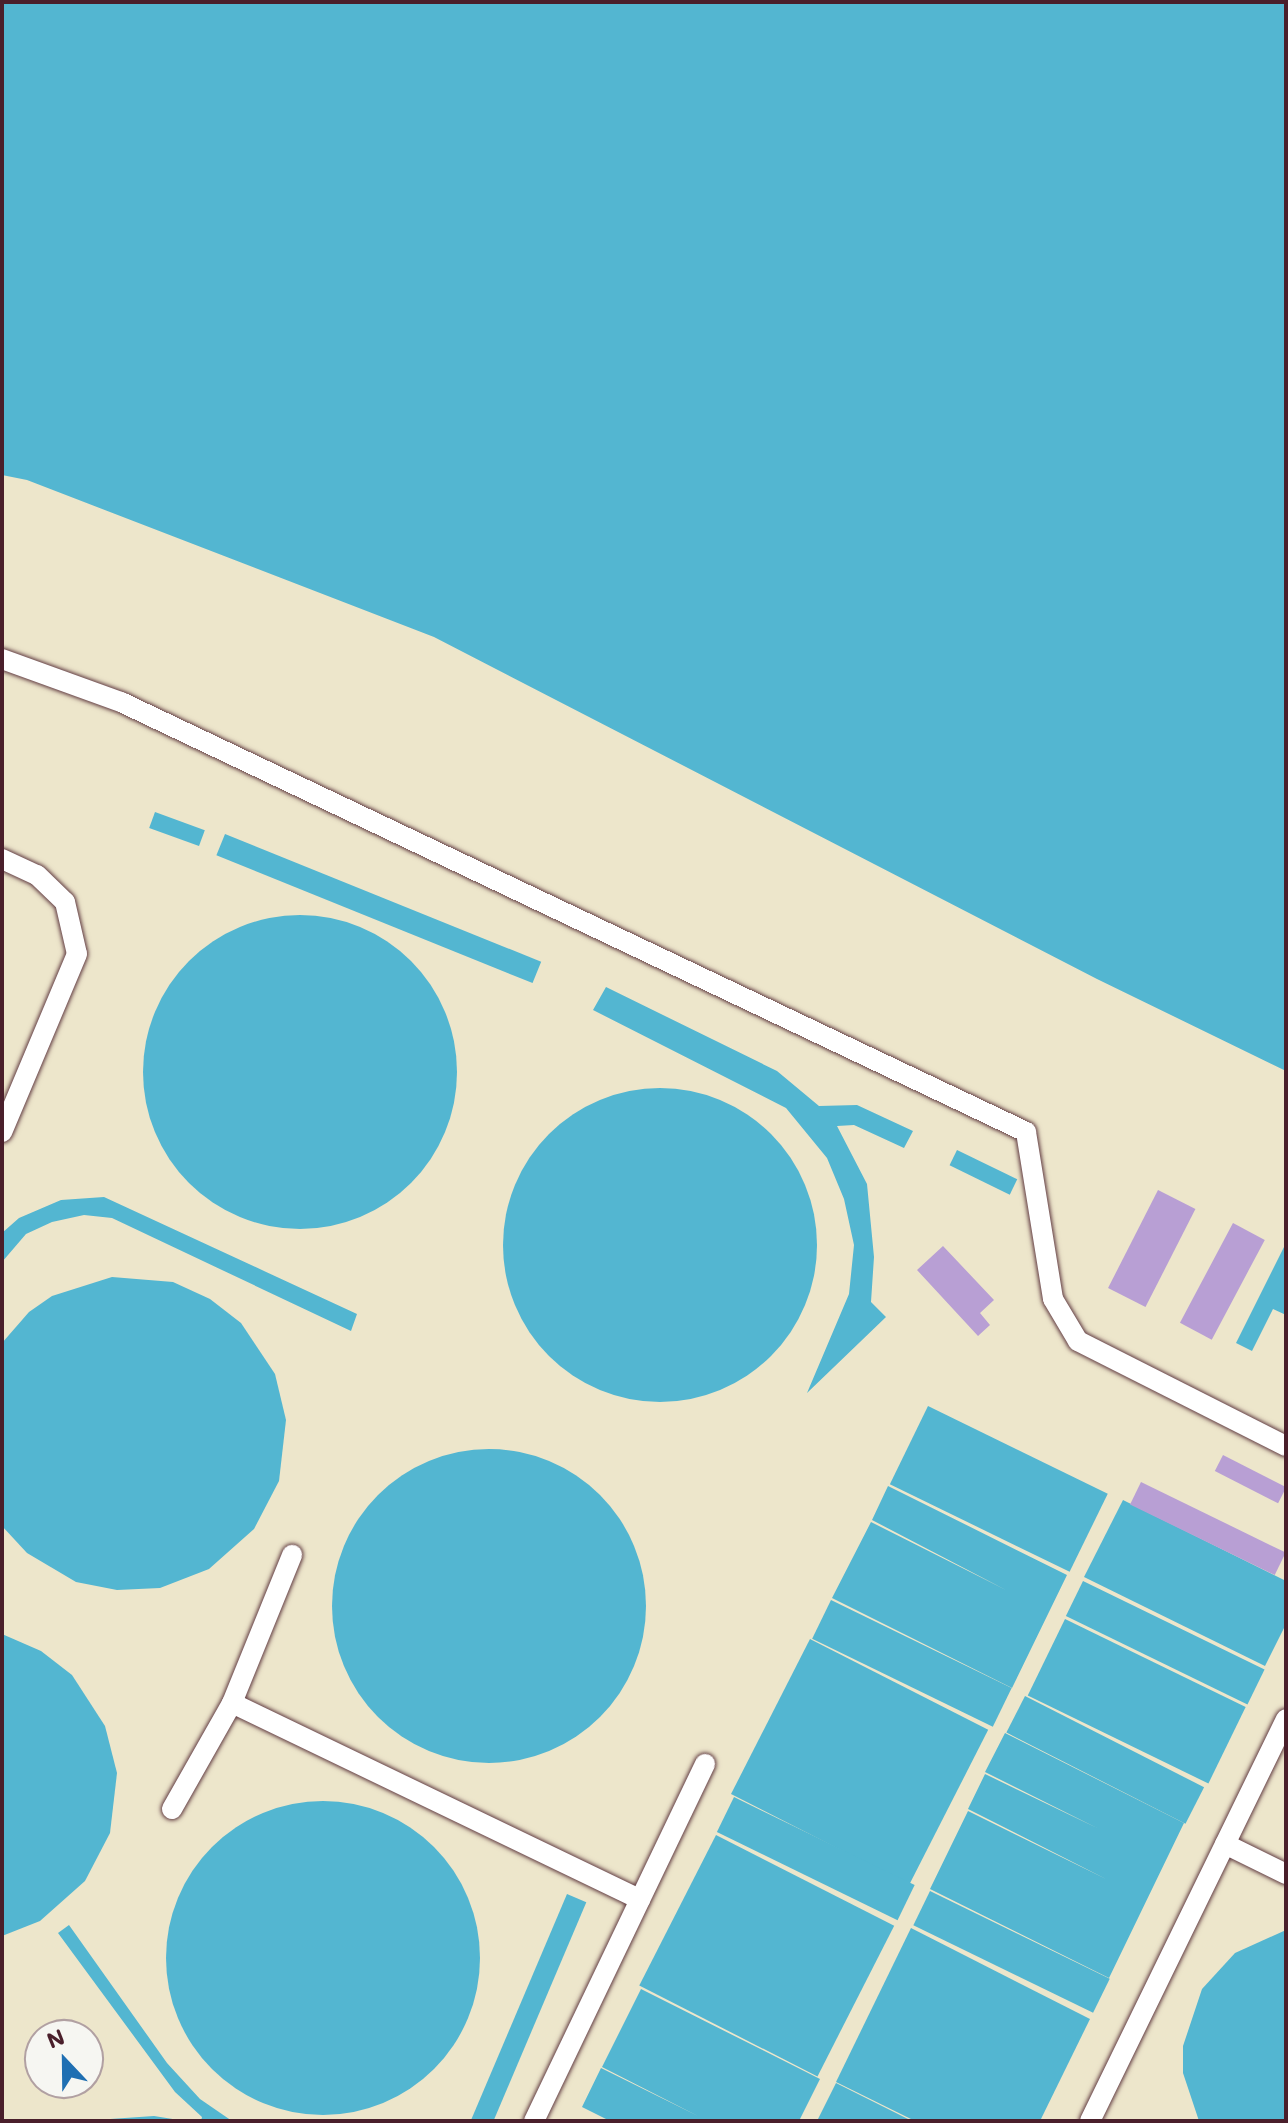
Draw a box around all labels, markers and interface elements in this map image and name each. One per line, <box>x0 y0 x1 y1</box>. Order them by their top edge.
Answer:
north arrow <box>24 2019 104 2099</box>
text: N <box>42 2022 69 2055</box>

